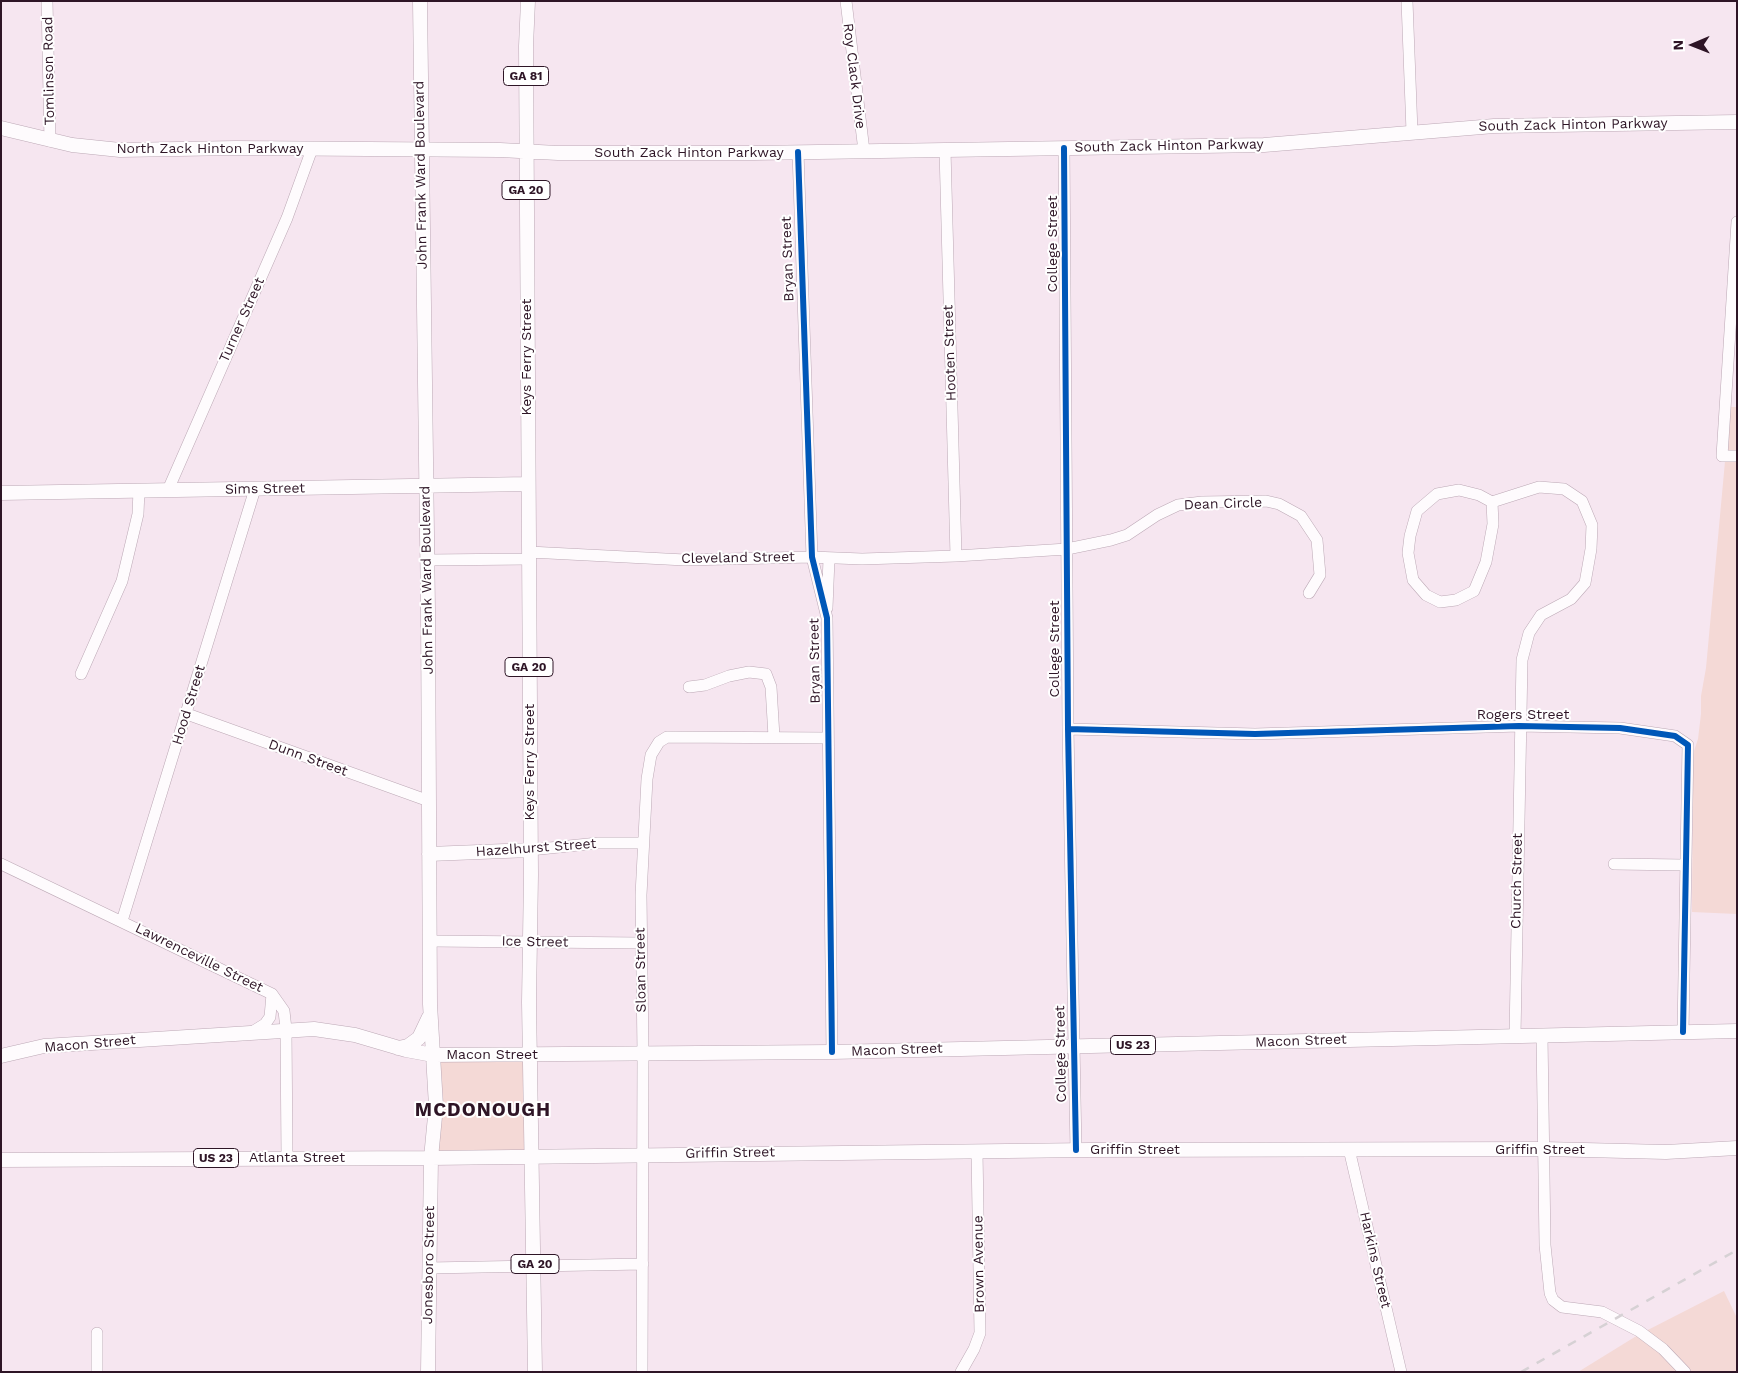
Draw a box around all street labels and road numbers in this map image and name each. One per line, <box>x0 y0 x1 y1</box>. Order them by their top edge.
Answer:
street label: Tomlinson Road <box>40 16 58 126</box>
street label: Roy Clack Drive <box>839 22 869 130</box>
road number: GA 81 <box>504 66 548 85</box>
street label: John Frank Ward Boulevard <box>411 81 431 269</box>
street label: South Zack Hinton Parkway <box>1478 115 1668 135</box>
street label: South Zack Hinton Parkway <box>1074 136 1264 156</box>
street label: North Zack Hinton Parkway <box>116 141 304 157</box>
street label: South Zack Hinton Parkway <box>594 145 784 161</box>
road number: GA 20 <box>502 180 550 200</box>
street label: College Street <box>1045 195 1061 293</box>
street label: Bryan Street <box>778 216 798 302</box>
street label: Turner Street <box>216 275 268 365</box>
street label: Keys Ferry Street <box>519 299 535 415</box>
street label: Hooten Street <box>940 305 960 401</box>
street label: Sims Street <box>225 480 305 498</box>
street label: John Frank Ward Boulevard <box>417 486 437 674</box>
street label: Dean Circle <box>1183 494 1263 514</box>
street label: Cleveland Street <box>681 549 795 567</box>
street label: College Street <box>1047 600 1063 698</box>
street label: Bryan Street <box>806 618 824 704</box>
road number: GA 20 <box>505 658 553 676</box>
street label: Hood Street <box>169 663 209 747</box>
street label: Keys Ferry Street <box>522 704 538 820</box>
street label: Rogers Street <box>1477 707 1569 723</box>
street label: Dunn Street <box>266 736 350 780</box>
street label: Church Street <box>1508 833 1526 929</box>
street label: Hazelhurst Street <box>475 835 597 861</box>
street label: Lawrenceville Street <box>132 920 266 996</box>
street label: Sloan Street <box>632 927 650 1013</box>
street label: Ice Street <box>501 933 569 951</box>
street label: College Street <box>1052 1005 1070 1103</box>
street label: Macon Street <box>1255 1031 1347 1051</box>
street label: Macon Street <box>44 1032 136 1056</box>
road number: US 23 <box>1110 1036 1156 1054</box>
street label: Macon Street <box>851 1040 943 1060</box>
street label: Macon Street <box>446 1047 538 1063</box>
street label: Griffin Street <box>1090 1142 1180 1158</box>
street label: Griffin Street <box>1495 1142 1585 1158</box>
street label: Griffin Street <box>685 1144 775 1162</box>
road number: US 23 <box>194 1148 238 1168</box>
street label: Atlanta Street <box>249 1150 345 1166</box>
street label: Jonesboro Street <box>420 1206 438 1324</box>
street label: Harkins Street <box>1356 1210 1394 1310</box>
street label: Brown Avenue <box>970 1215 988 1313</box>
road number: GA 20 <box>511 1254 559 1274</box>

